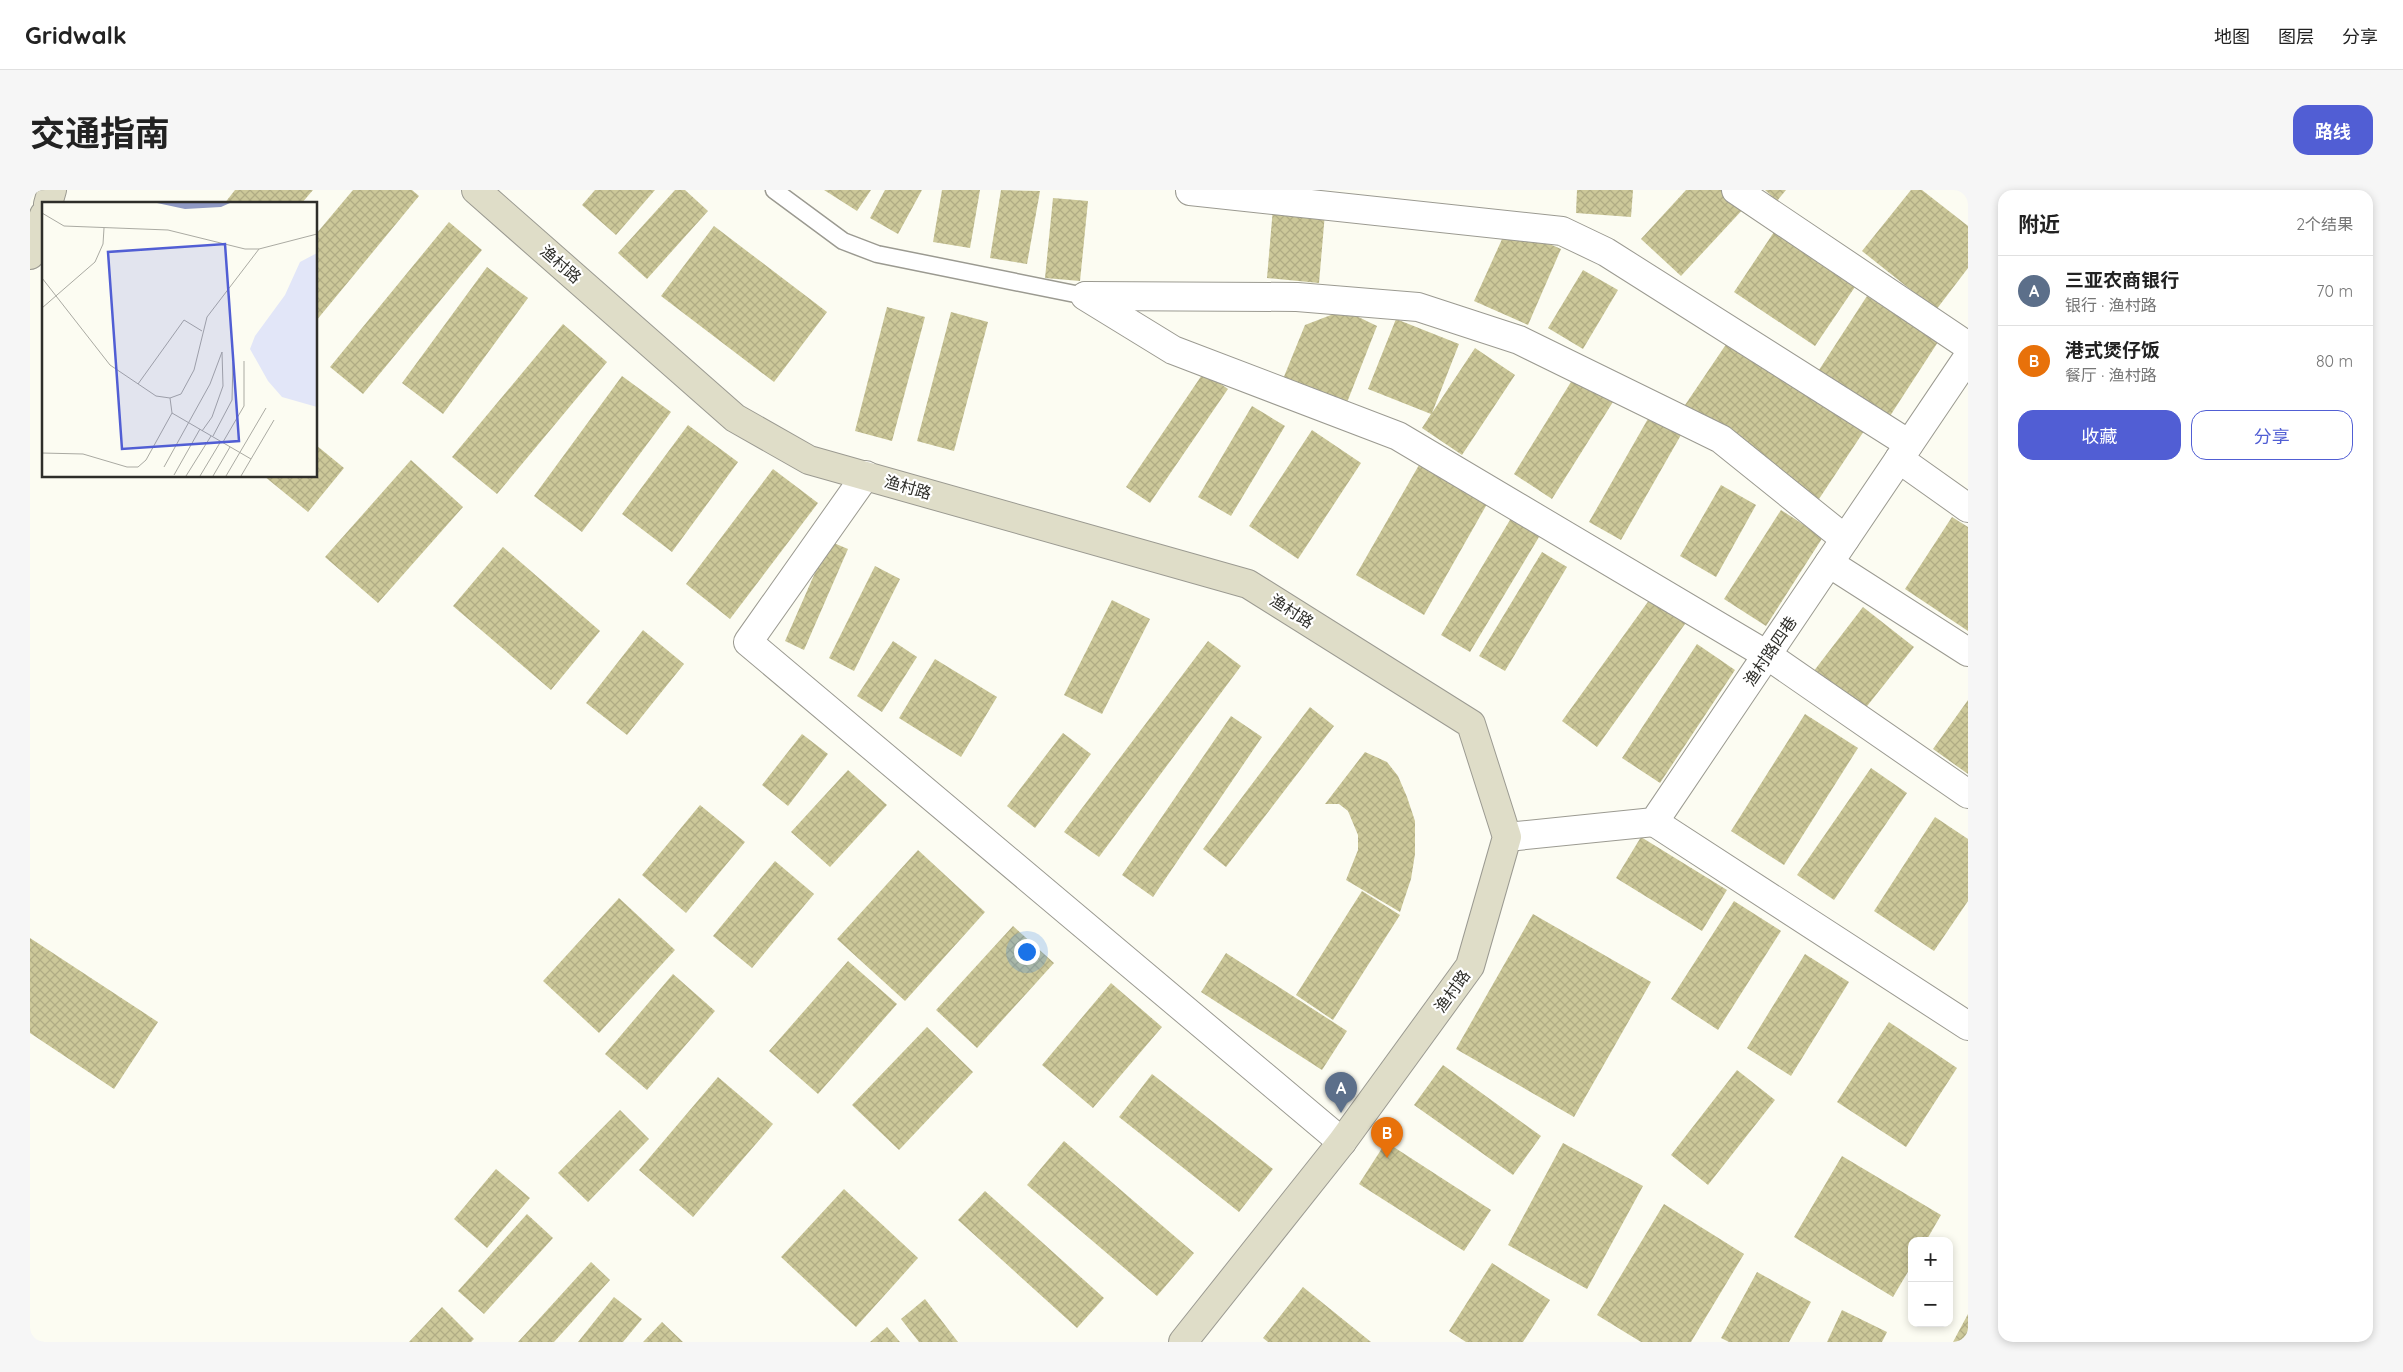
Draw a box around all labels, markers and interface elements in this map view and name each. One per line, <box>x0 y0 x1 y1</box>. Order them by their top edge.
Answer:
text: Gridwalk <box>25 20 127 50</box>
text: 地图 <box>2214 25 2250 48</box>
text: 图层 <box>2278 25 2314 48</box>
text: 分享 <box>2342 25 2378 48</box>
button: 路线 <box>2293 105 2373 155</box>
text: 交通指南 <box>30 111 170 155</box>
inset map <box>42 202 318 478</box>
text: 附近 <box>2018 211 2060 237</box>
text: 2个结果 <box>2296 214 2353 234</box>
street label: 渔村路 <box>536 241 586 287</box>
text: 三亚农商银行 <box>2065 268 2179 292</box>
text: A <box>2029 281 2039 301</box>
text: 70 m <box>2316 281 2353 301</box>
text: 银行 · 渔村路 <box>2065 295 2157 315</box>
text: 港式煲仔饭 <box>2065 338 2160 362</box>
text: B <box>2029 351 2039 371</box>
text: 80 m <box>2316 351 2353 371</box>
text: 餐厅 · 渔村路 <box>2065 365 2157 385</box>
button: 收藏 <box>2018 410 2181 460</box>
button: 分享 <box>2191 410 2353 460</box>
street label: 渔村路 <box>882 471 934 503</box>
street label: 渔村路 <box>1266 590 1318 632</box>
street label: 渔村路四巷 <box>1739 612 1801 690</box>
your location <box>1014 939 1040 965</box>
street label: 渔村路 <box>1430 966 1474 1016</box>
pin: A <box>1325 1072 1357 1113</box>
pin: B <box>1371 1117 1403 1158</box>
map controls <box>1908 1237 1953 1327</box>
button: + <box>1908 1237 1953 1282</box>
button: − <box>1908 1282 1953 1327</box>

